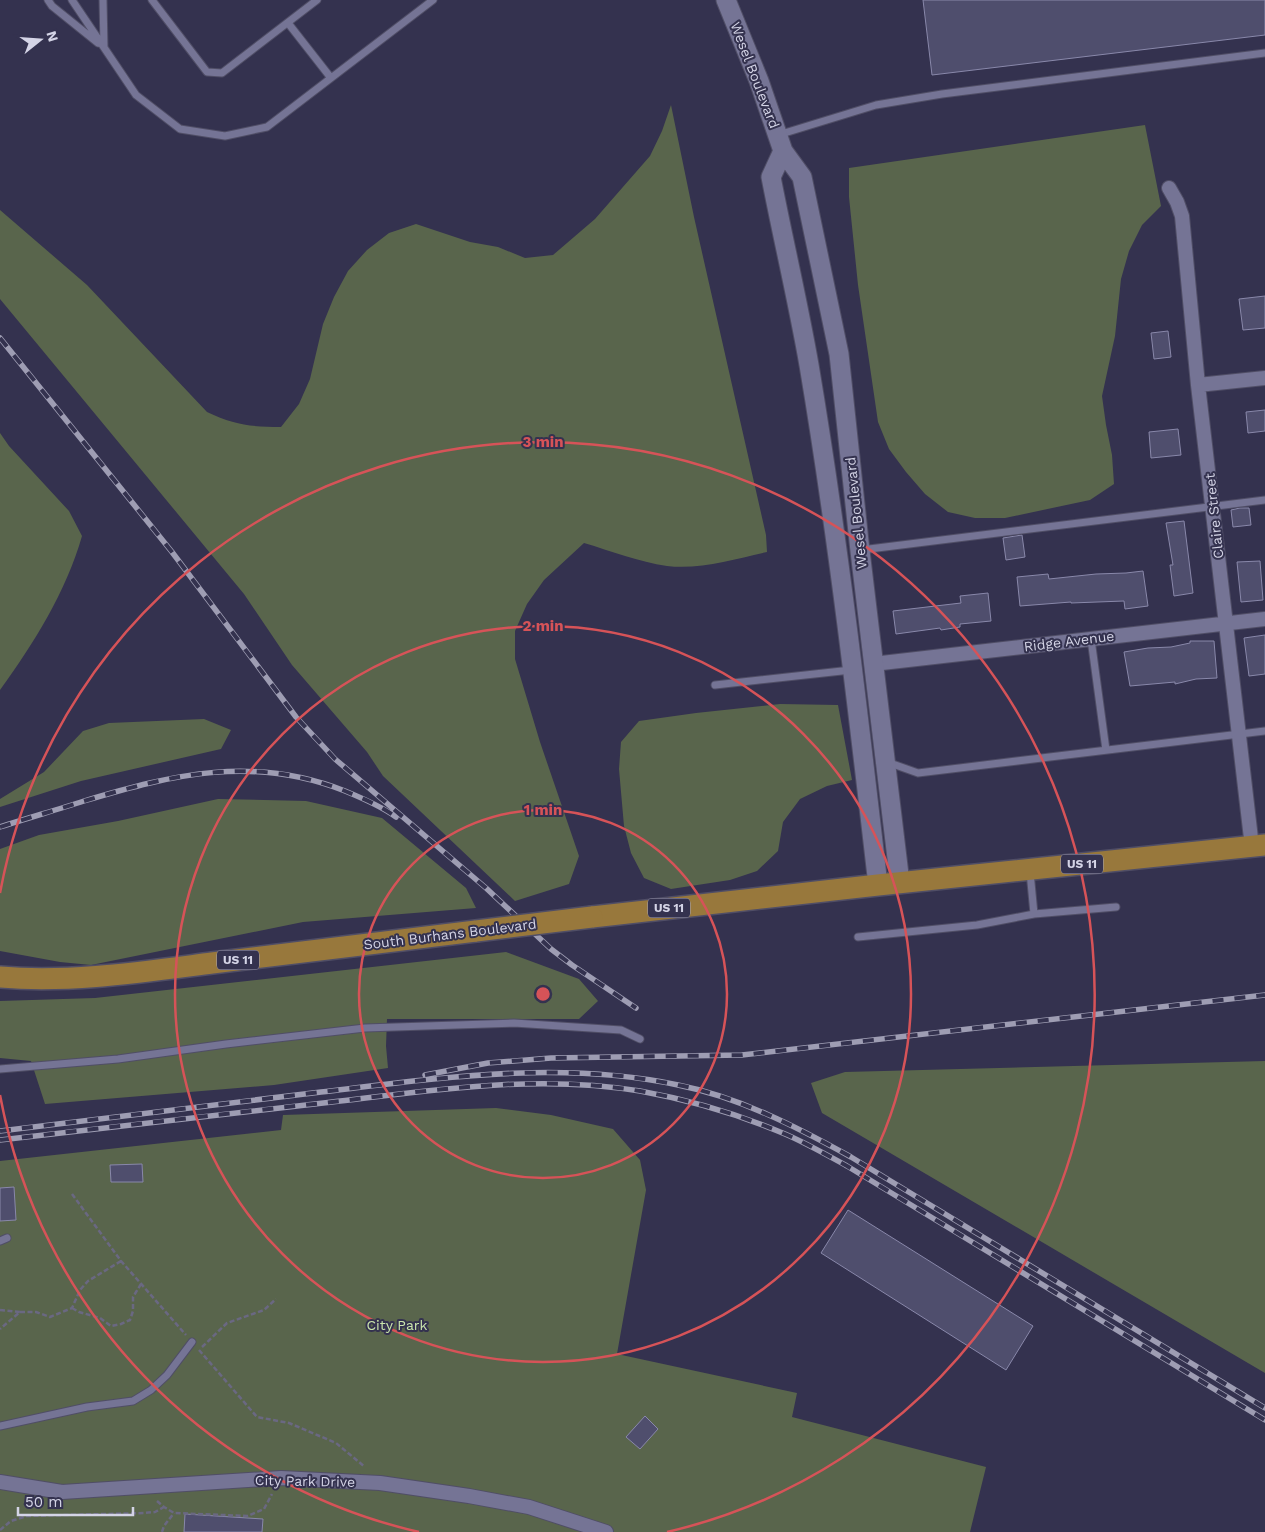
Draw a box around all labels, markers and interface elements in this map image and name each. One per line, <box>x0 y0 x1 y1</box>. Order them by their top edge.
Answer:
north arrow <box>15 15 65 65</box>
street label: Wesel Boulevard <box>727 20 783 130</box>
text: N <box>43 29 62 43</box>
text: 3 min <box>523 433 563 451</box>
street label: Wesel Boulevard <box>842 456 870 570</box>
street label: Claire Street <box>1202 472 1226 560</box>
text: 2 min <box>522 617 564 635</box>
street label: Ridge Avenue <box>1023 628 1115 654</box>
text: 1 min <box>524 801 562 819</box>
road number: US 11 <box>1061 854 1103 874</box>
road number: US 11 <box>648 898 690 918</box>
street label: South Burhans Boulevard <box>363 915 537 953</box>
road number: US 11 <box>217 950 259 970</box>
centre of rings <box>534 985 552 1003</box>
park label: City Park <box>367 1317 428 1333</box>
street label: City Park Drive <box>255 1472 355 1490</box>
scale bar <box>18 1484 132 1516</box>
text: 50 m <box>25 1493 62 1511</box>

